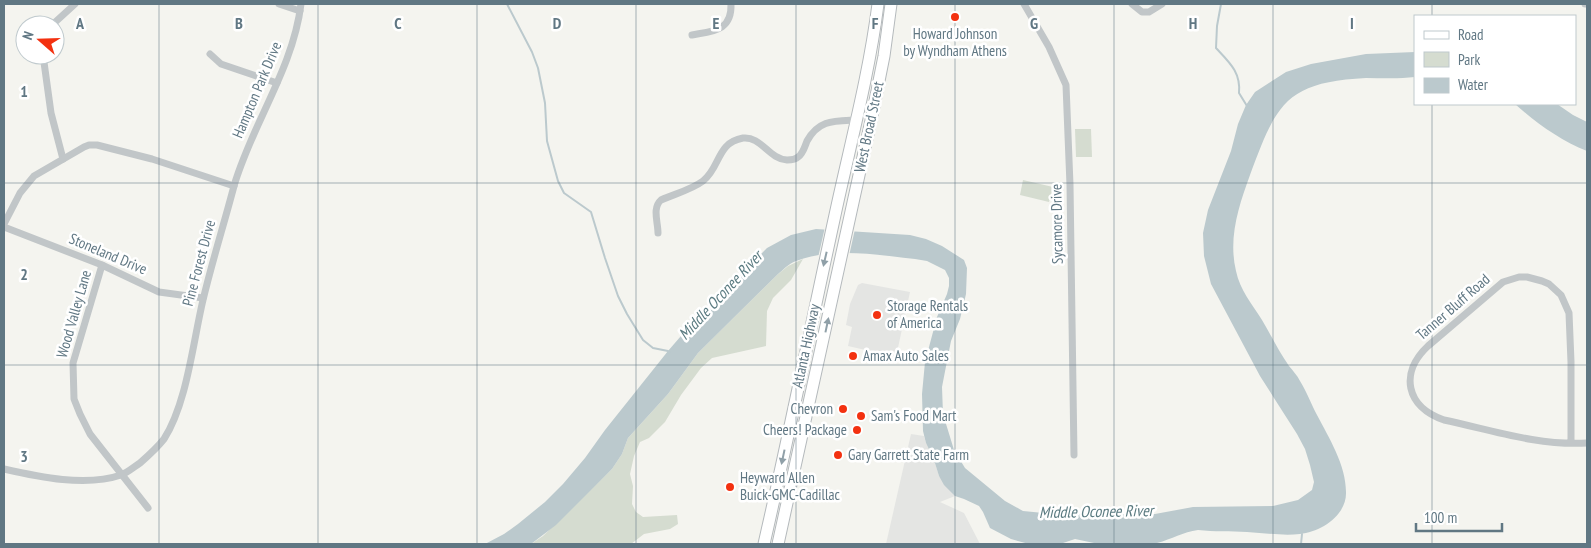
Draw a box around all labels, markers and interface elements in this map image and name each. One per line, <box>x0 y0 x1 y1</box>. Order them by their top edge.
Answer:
marker: Howard Johnson by Wyndham Athens <box>949 11 961 23</box>
text: A <box>75 13 85 33</box>
text: B <box>235 13 243 33</box>
text: C <box>394 13 402 33</box>
text: D <box>553 13 562 33</box>
text: E <box>713 13 720 33</box>
text: F <box>872 13 879 33</box>
text: G <box>1030 13 1038 33</box>
text: H <box>1189 13 1197 33</box>
text: I <box>1350 13 1354 33</box>
north arrow <box>15 15 65 65</box>
legend <box>1414 15 1576 105</box>
place label: Howard Johnson by Wyndham Athens <box>903 24 1007 60</box>
text: Road <box>1458 25 1484 44</box>
text: N <box>18 29 38 42</box>
street label: Hampton Park Drive <box>228 39 285 141</box>
text: Park <box>1458 50 1480 69</box>
text: Water <box>1458 75 1489 94</box>
street label: West Broad Street <box>850 80 887 174</box>
text: 1 <box>20 81 28 101</box>
street label: Sycamore Drive <box>1046 184 1067 264</box>
street label: Pine Forest Drive <box>178 218 219 308</box>
street label: Stoneland Drive <box>66 229 150 278</box>
water label: Middle Oconee River <box>674 245 768 344</box>
one-way arrow <box>821 252 829 267</box>
text: 2 <box>20 264 28 284</box>
street label: Wood Valley Lane <box>52 268 95 360</box>
street label: Tanner Bluff Road <box>1412 269 1493 344</box>
place label: Storage Rentals of America <box>887 296 968 332</box>
street label: Atlanta Highway <box>787 302 824 390</box>
marker: Storage Rentals of America <box>871 309 883 321</box>
one-way arrow <box>823 317 831 332</box>
place label: Amax Auto Sales <box>863 346 949 365</box>
marker: Amax Auto Sales <box>847 350 859 362</box>
place label: Chevron <box>791 399 833 418</box>
marker: Chevron <box>837 403 849 415</box>
place label: Sam's Food Mart <box>871 406 956 425</box>
marker: Sam's Food Mart <box>855 410 867 422</box>
place label: Cheers! Package <box>763 420 847 439</box>
marker: Cheers! Package <box>851 424 863 436</box>
place label: Gary Garrett State Farm <box>848 445 969 464</box>
text: 3 <box>20 446 28 466</box>
one-way arrow <box>779 449 787 465</box>
marker: Gary Garrett State Farm <box>832 449 844 461</box>
place label: Heyward Allen Buick-GMC-Cadillac <box>740 468 840 504</box>
marker: Heyward Allen Buick-GMC-Cadillac <box>724 481 736 493</box>
water label: Middle Oconee River <box>1039 500 1156 522</box>
scale bar <box>1416 500 1502 532</box>
text: 100 m <box>1424 508 1457 527</box>

